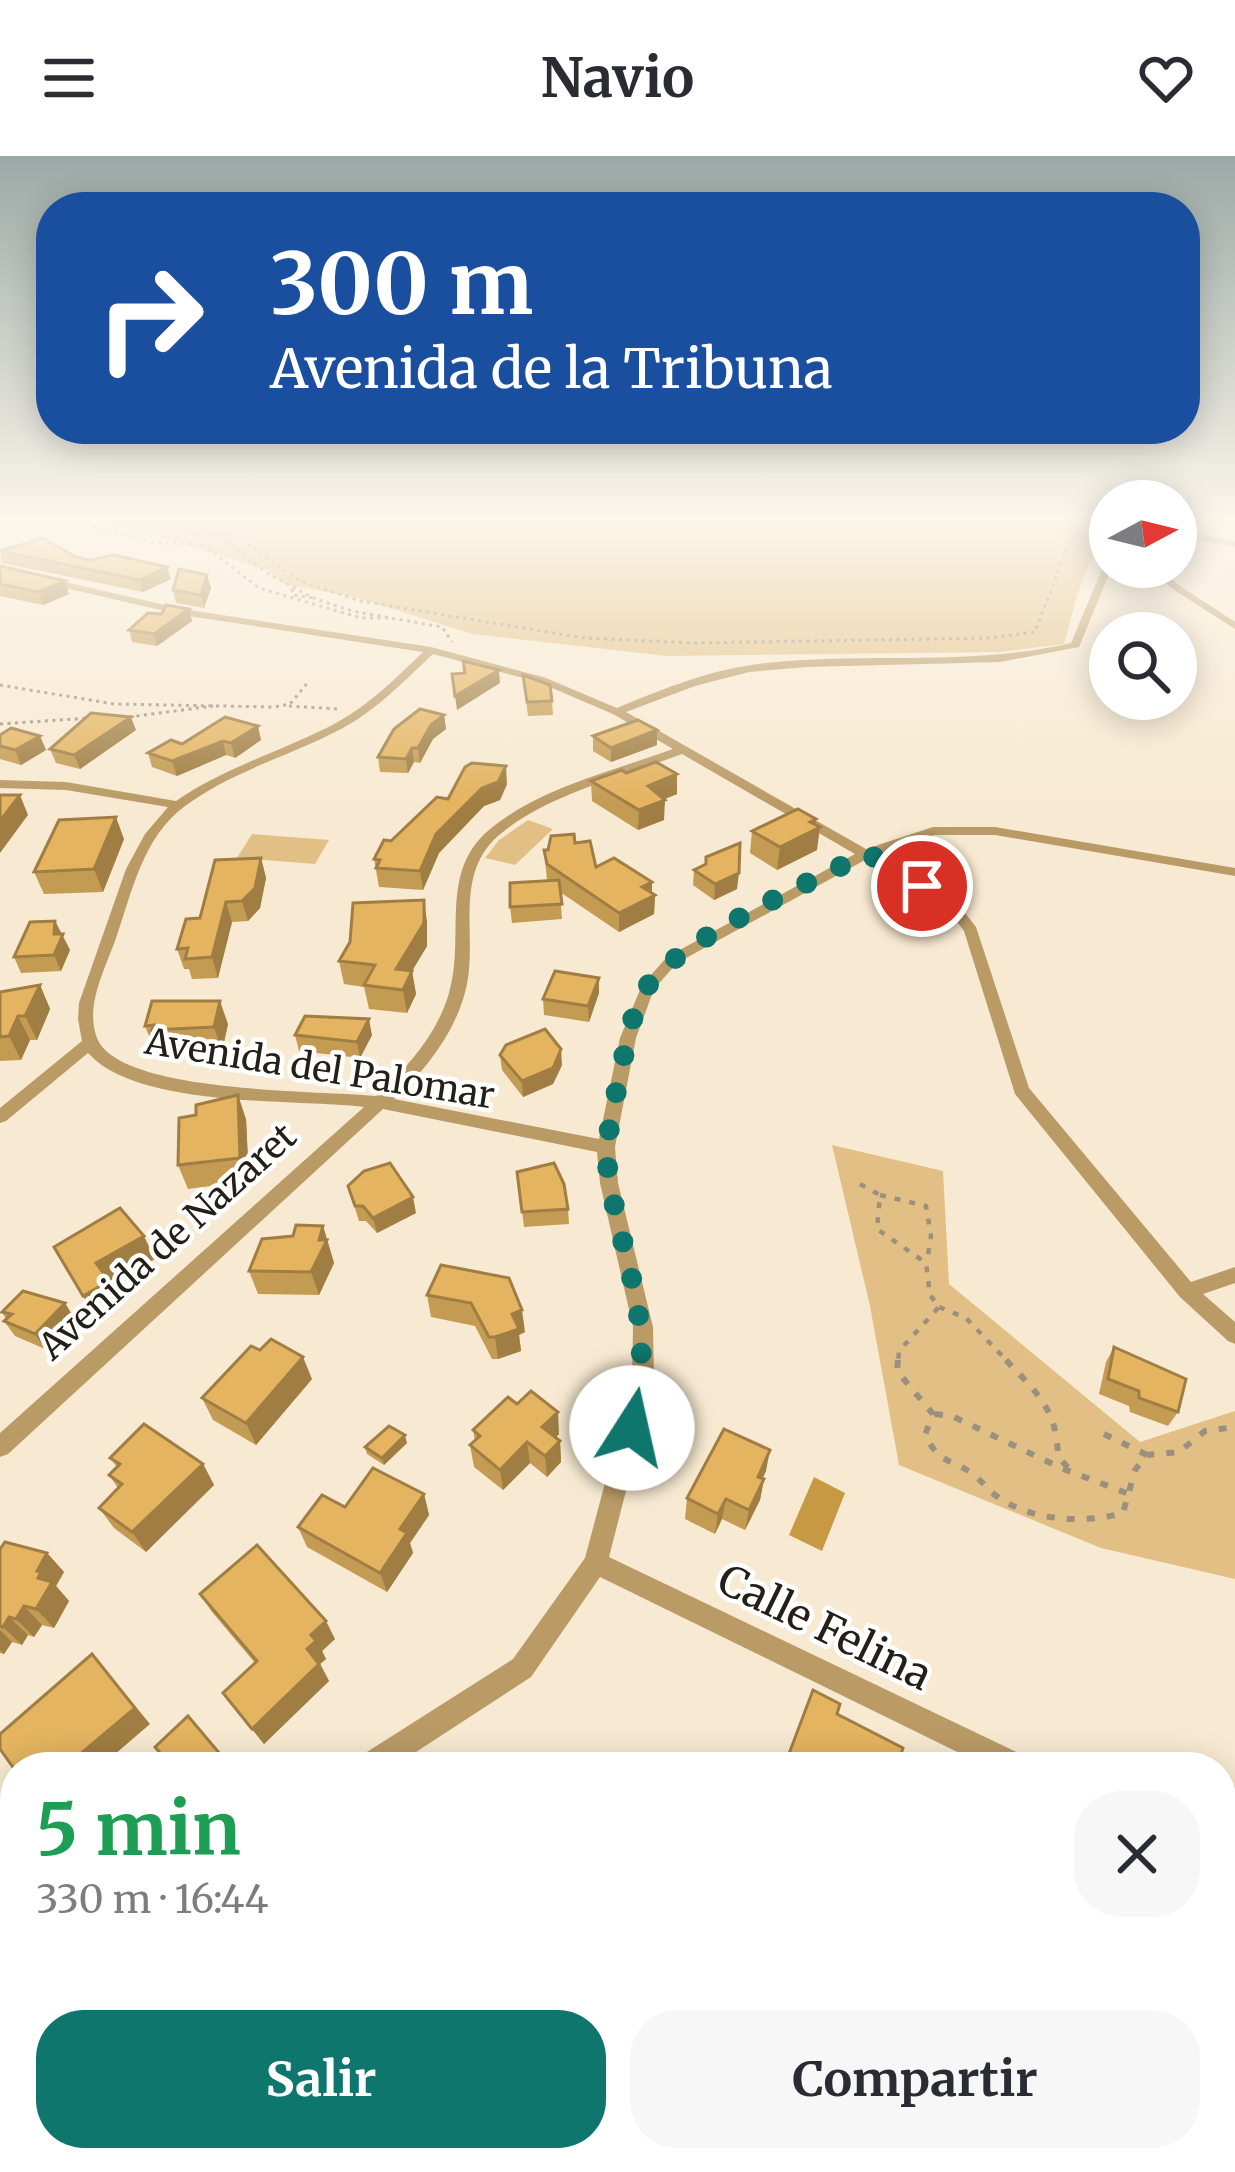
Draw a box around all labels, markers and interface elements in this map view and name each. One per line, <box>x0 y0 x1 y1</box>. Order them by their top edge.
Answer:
text: Navio <box>541 44 694 112</box>
icon: menu <box>36 45 102 111</box>
icon: heart <box>1133 45 1199 111</box>
text: 300 m <box>270 231 533 337</box>
icon: right <box>72 240 228 396</box>
text: Avenida de la Tribuna <box>270 335 833 403</box>
north arrow <box>1089 480 1197 588</box>
map controls <box>1089 480 1197 720</box>
button: search <box>1089 612 1197 720</box>
pin <box>871 835 973 937</box>
icon: arrive <box>889 853 955 919</box>
street label: Avenida del Palomar <box>141 1019 498 1118</box>
street label: Avenida de Nazaret <box>28 1114 305 1370</box>
position arrow <box>569 1365 695 1491</box>
street label: Calle Felina <box>710 1553 940 1701</box>
text: 5 min <box>36 1784 241 1875</box>
button: close <box>1074 1791 1200 1917</box>
text: 330 m · 16:44 <box>36 1875 268 1924</box>
button: Salir <box>36 2010 606 2148</box>
button: Compartir <box>630 2010 1200 2148</box>

